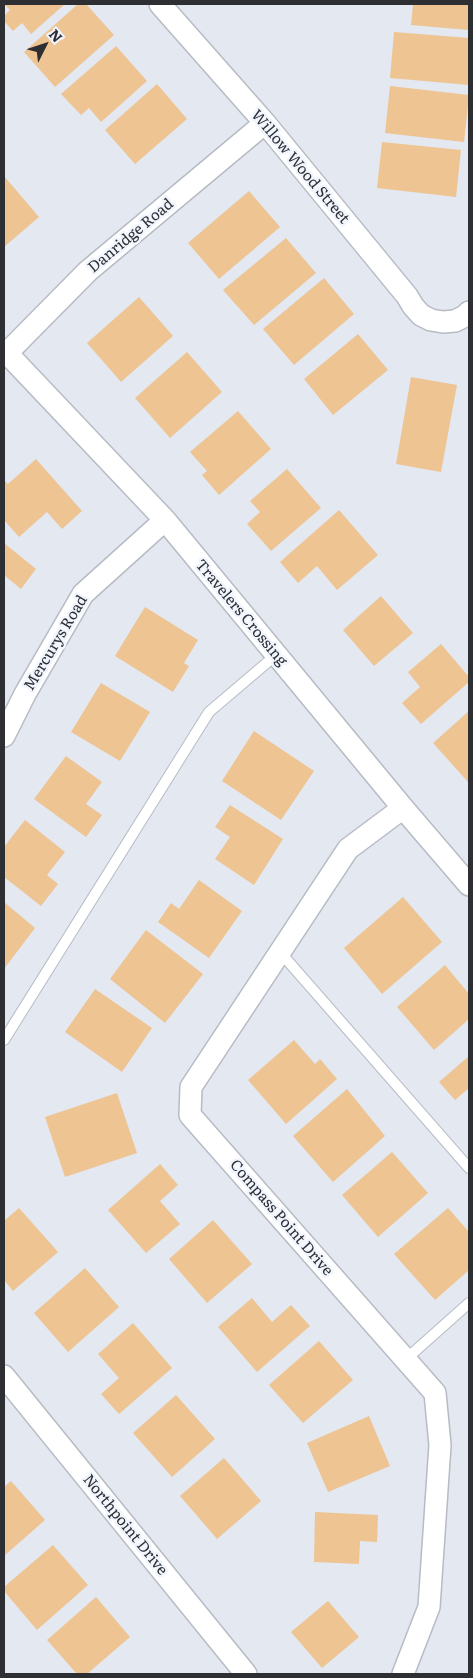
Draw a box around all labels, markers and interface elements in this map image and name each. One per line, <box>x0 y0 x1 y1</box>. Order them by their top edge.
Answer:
north arrow <box>20 20 70 70</box>
text: N <box>45 24 68 46</box>
street label: Willow Wood Street <box>247 106 353 228</box>
street label: Danridge Road <box>85 195 177 277</box>
street label: Travelers Crossing <box>191 556 291 670</box>
street label: Mercurys Road <box>21 592 91 694</box>
street label: Compass Point Drive <box>226 1156 336 1280</box>
street label: Northpoint Drive <box>79 1471 171 1579</box>

